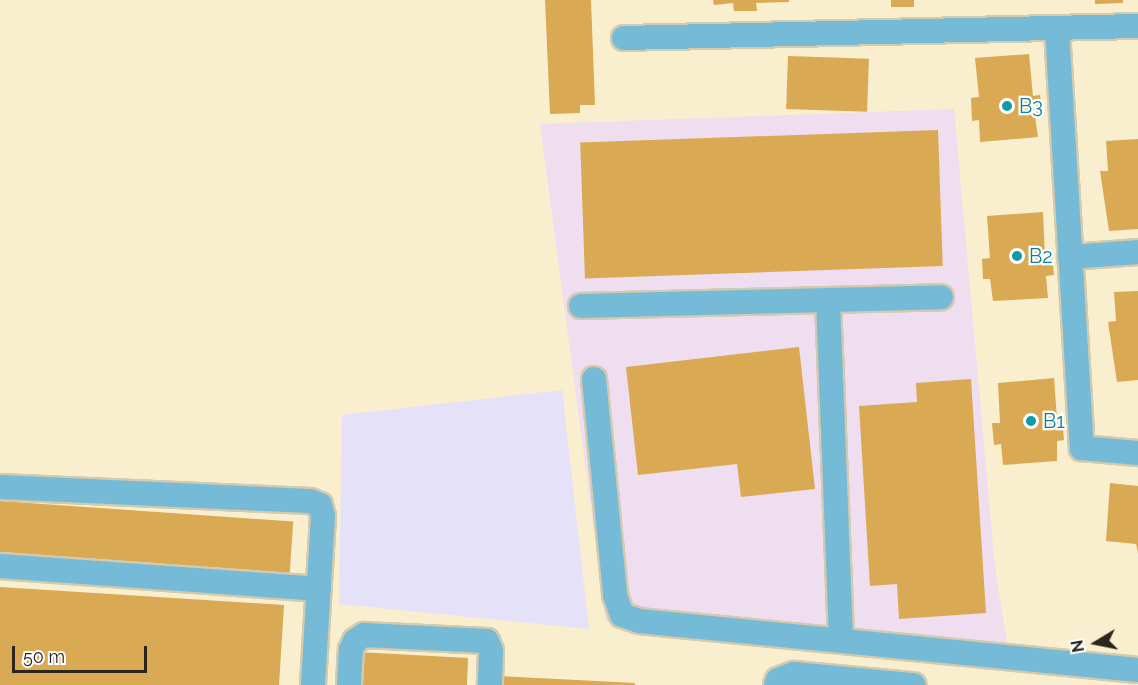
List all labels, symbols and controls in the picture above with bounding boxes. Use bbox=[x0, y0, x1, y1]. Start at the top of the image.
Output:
place label: B3 bbox=[1019, 94, 1043, 118]
marker: B3 bbox=[1000, 99, 1014, 113]
place label: B2 bbox=[1029, 244, 1053, 268]
marker: B2 bbox=[1010, 249, 1024, 263]
place label: B1 bbox=[1043, 409, 1065, 433]
marker: B1 bbox=[1024, 414, 1038, 428]
north arrow bbox=[1066, 613, 1126, 673]
scale bar bbox=[15, 634, 150, 672]
text: N bbox=[1067, 639, 1088, 654]
text: 50 m bbox=[23, 646, 65, 667]

